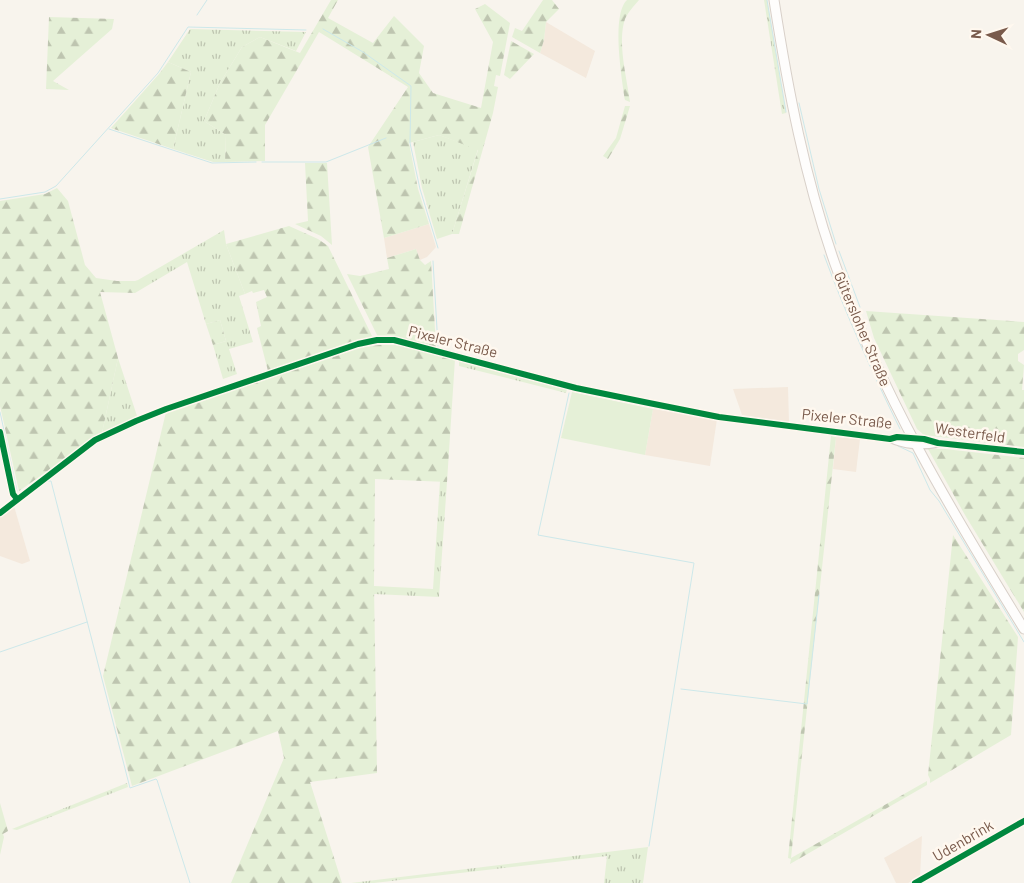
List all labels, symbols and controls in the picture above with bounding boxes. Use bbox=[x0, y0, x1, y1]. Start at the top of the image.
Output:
north arrow bbox=[964, 10, 1014, 60]
text: N bbox=[967, 29, 984, 39]
street label: Gütersloher Straße bbox=[831, 269, 895, 389]
street label: Pixeler Straße bbox=[407, 321, 500, 361]
street label: Pixeler Straße bbox=[801, 404, 893, 432]
street label: Westerfeld bbox=[934, 418, 1006, 446]
street label: Udenbrink bbox=[929, 815, 996, 865]

